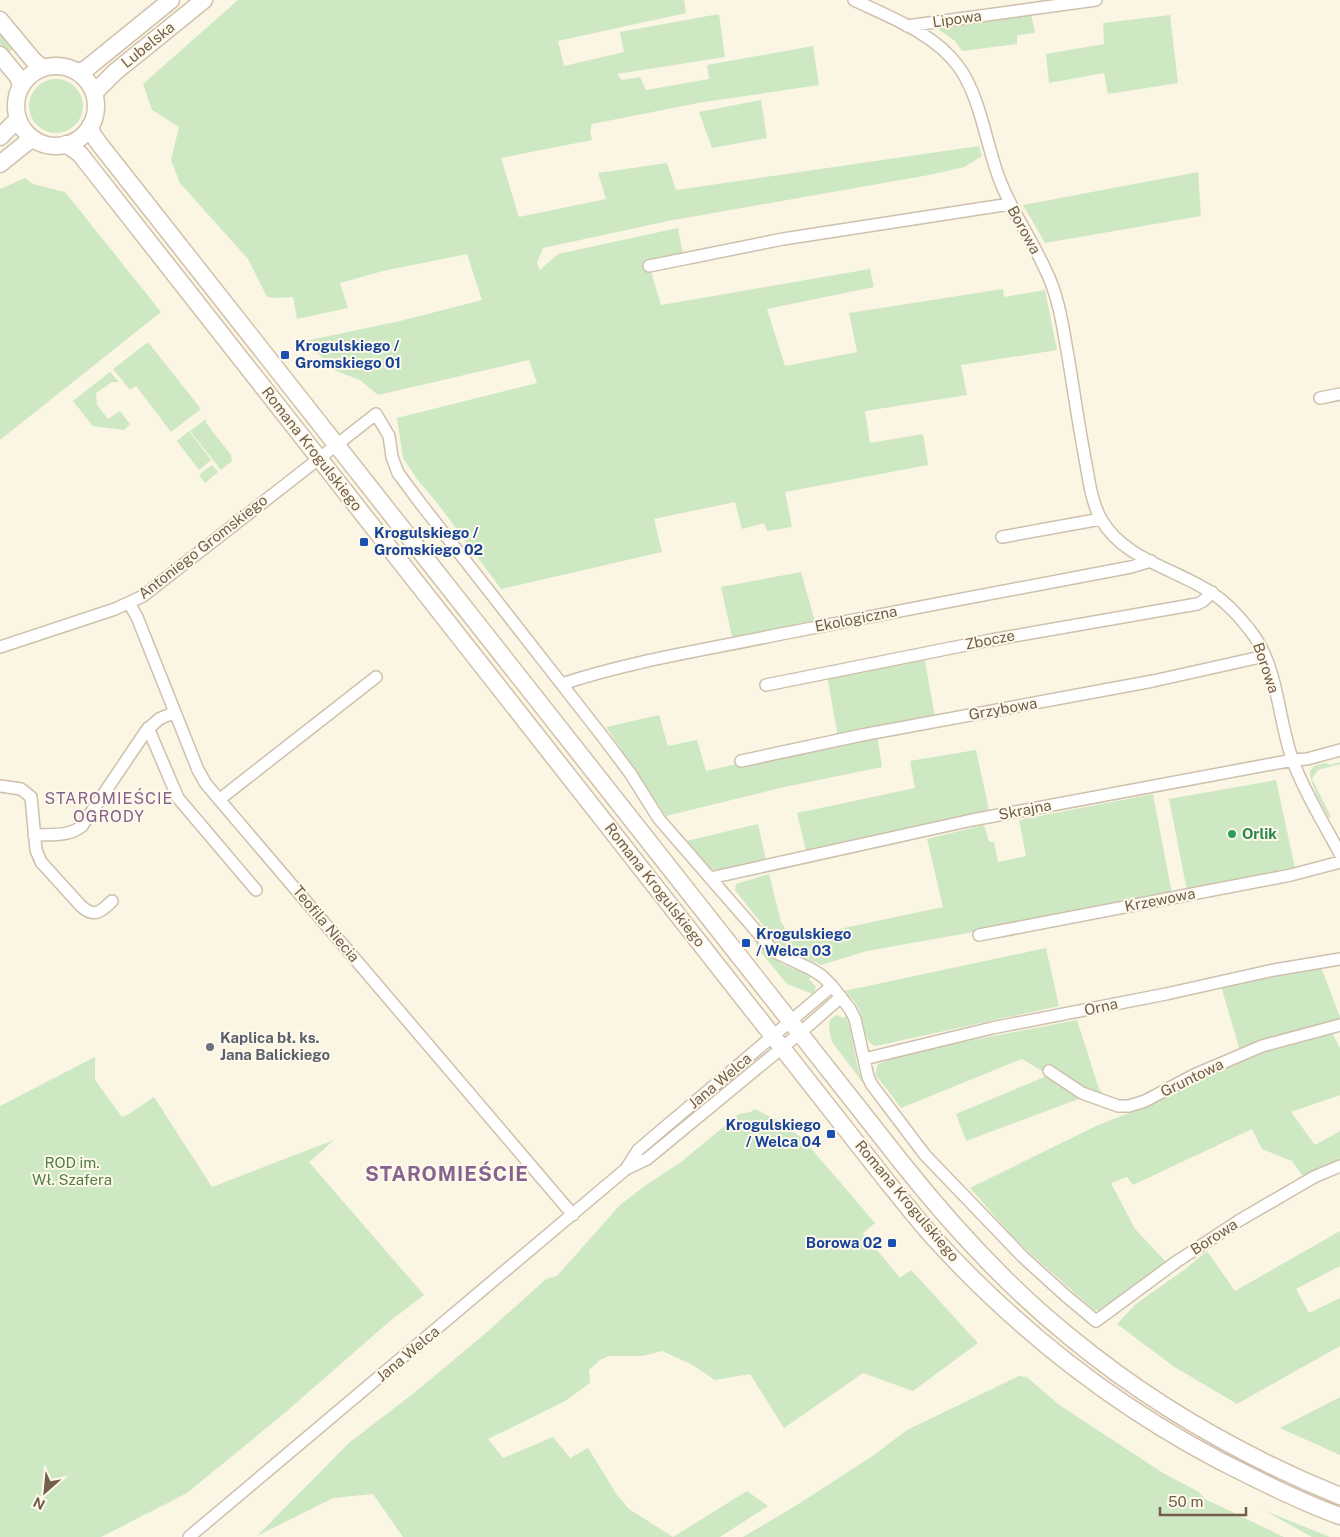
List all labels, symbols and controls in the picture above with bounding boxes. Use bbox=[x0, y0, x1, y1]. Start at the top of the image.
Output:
street label: Lipowa bbox=[931, 7, 983, 30]
street label: Lubelska bbox=[118, 18, 178, 71]
street label: Borowa bbox=[1004, 203, 1045, 257]
place label: Krogulskiego / Gromskiego 01 bbox=[295, 337, 401, 371]
marker: Krogulskiego / Gromskiego 01 bbox=[279, 349, 291, 361]
street label: Romana Krogulskiego bbox=[259, 383, 366, 514]
street label: Antoniego Gromskiego bbox=[135, 491, 271, 602]
place label: Krogulskiego / Gromskiego 02 bbox=[374, 524, 483, 558]
marker: Krogulskiego / Gromskiego 02 bbox=[358, 536, 370, 548]
street label: Ekologiczna bbox=[813, 602, 898, 635]
street label: Zbocze bbox=[964, 626, 1016, 653]
street label: Borowa bbox=[1250, 640, 1283, 695]
street label: Grzybowa bbox=[967, 694, 1038, 723]
district label: STAROMIEŚCIE OGRODY bbox=[45, 788, 173, 826]
street label: Skrajna bbox=[997, 796, 1053, 823]
street label: Romana Krogulskiego bbox=[602, 819, 709, 950]
place label: Orlik bbox=[1242, 825, 1277, 842]
marker: Orlik bbox=[1226, 828, 1238, 840]
street label: Teofila Niecia bbox=[290, 882, 363, 965]
street label: Krzewowa bbox=[1123, 884, 1197, 915]
place label: Krogulskiego / Welca 03 bbox=[756, 925, 852, 959]
marker: Krogulskiego / Welca 03 bbox=[740, 937, 752, 949]
street label: Orna bbox=[1083, 995, 1119, 1018]
place label: Kaplica bł. ks. Jana Balickiego bbox=[220, 1029, 331, 1063]
marker: Kaplica bł. ks. Jana Balickiego bbox=[204, 1041, 216, 1053]
street label: Jana Welca bbox=[685, 1049, 755, 1112]
street label: Gruntowa bbox=[1158, 1055, 1226, 1100]
place label: Krogulskiego / Welca 04 bbox=[726, 1116, 821, 1150]
marker: Krogulskiego / Welca 04 bbox=[825, 1128, 837, 1140]
street label: Romana Krogulskiego bbox=[852, 1137, 963, 1265]
park label: ROD im. Wł. Szafera bbox=[32, 1154, 112, 1188]
district label: STAROMIEŚCIE bbox=[365, 1161, 529, 1186]
street label: Borowa bbox=[1187, 1215, 1240, 1258]
place label: Borowa 02 bbox=[806, 1234, 882, 1251]
marker: Borowa 02 bbox=[886, 1237, 898, 1249]
street label: Jana Welca bbox=[373, 1322, 443, 1385]
north arrow bbox=[20, 1467, 70, 1517]
scale bar bbox=[1160, 1484, 1246, 1516]
text: 50 m bbox=[1168, 1493, 1203, 1510]
text: N bbox=[31, 1494, 48, 1513]

